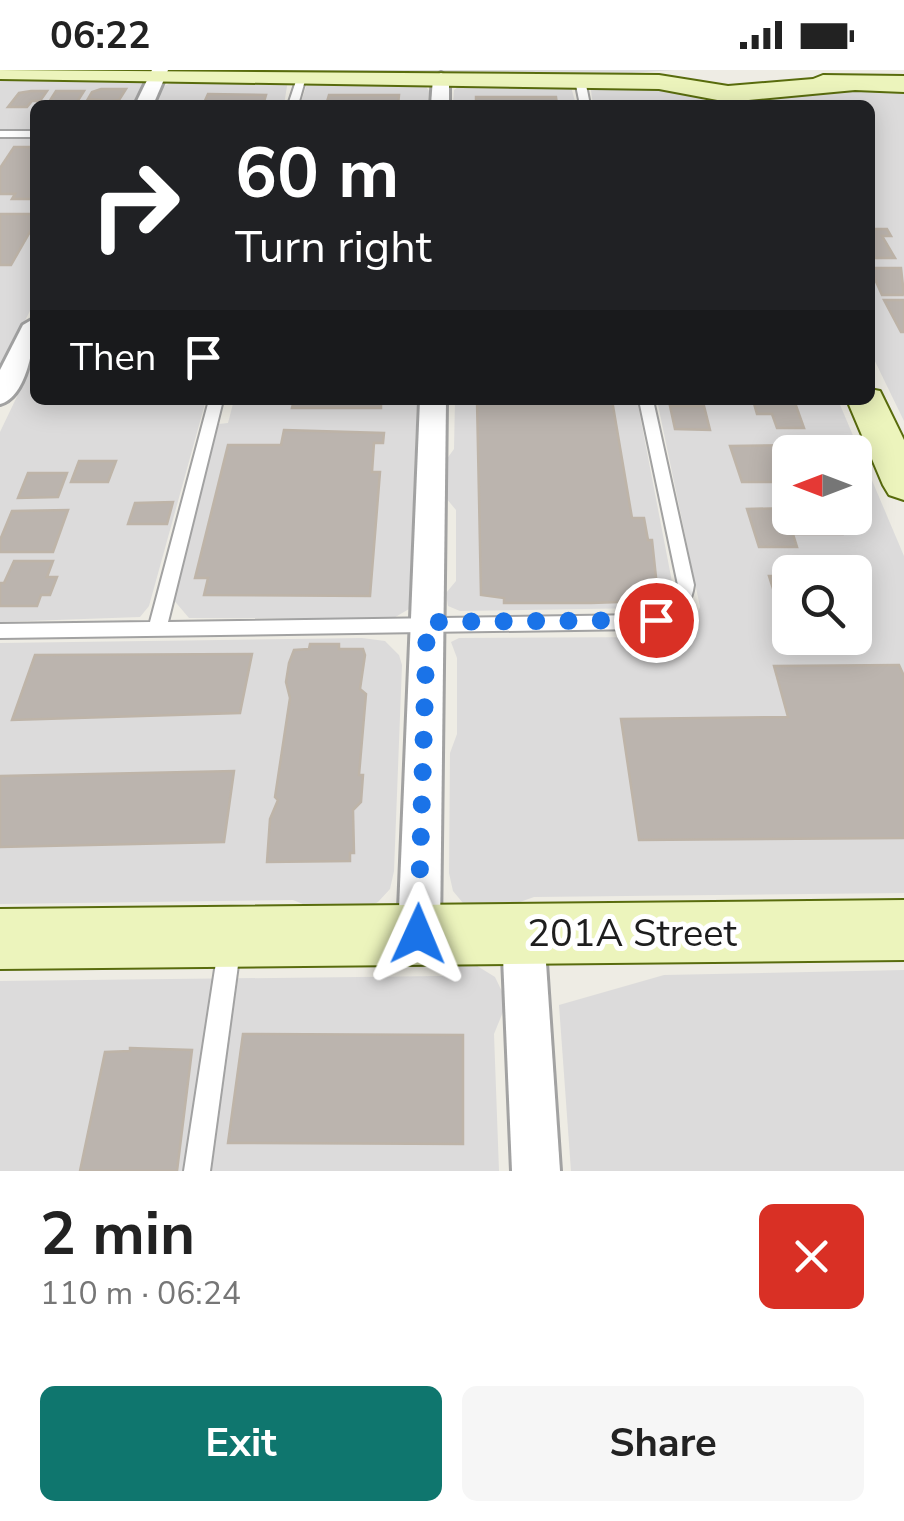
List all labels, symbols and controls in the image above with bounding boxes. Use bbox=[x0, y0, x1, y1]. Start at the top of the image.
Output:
text: 06:22 bbox=[50, 10, 151, 61]
text: 60 m bbox=[235, 126, 399, 222]
icon: right bbox=[70, 140, 200, 270]
text: Turn right bbox=[235, 217, 432, 278]
icon: arrive bbox=[176, 330, 231, 385]
text: Then bbox=[70, 332, 156, 383]
north arrow bbox=[772, 435, 872, 535]
map controls bbox=[772, 435, 872, 655]
button: search bbox=[772, 555, 872, 655]
pin bbox=[614, 578, 699, 663]
icon: arrive bbox=[629, 593, 684, 648]
position arrow bbox=[366, 882, 470, 986]
street label: 201A Street bbox=[527, 908, 737, 959]
text: 2 min bbox=[40, 1193, 195, 1275]
button: close bbox=[759, 1204, 864, 1309]
text: 110 m · 06:24 bbox=[40, 1272, 241, 1315]
button: Exit bbox=[40, 1386, 442, 1501]
button: Share bbox=[462, 1386, 864, 1501]

